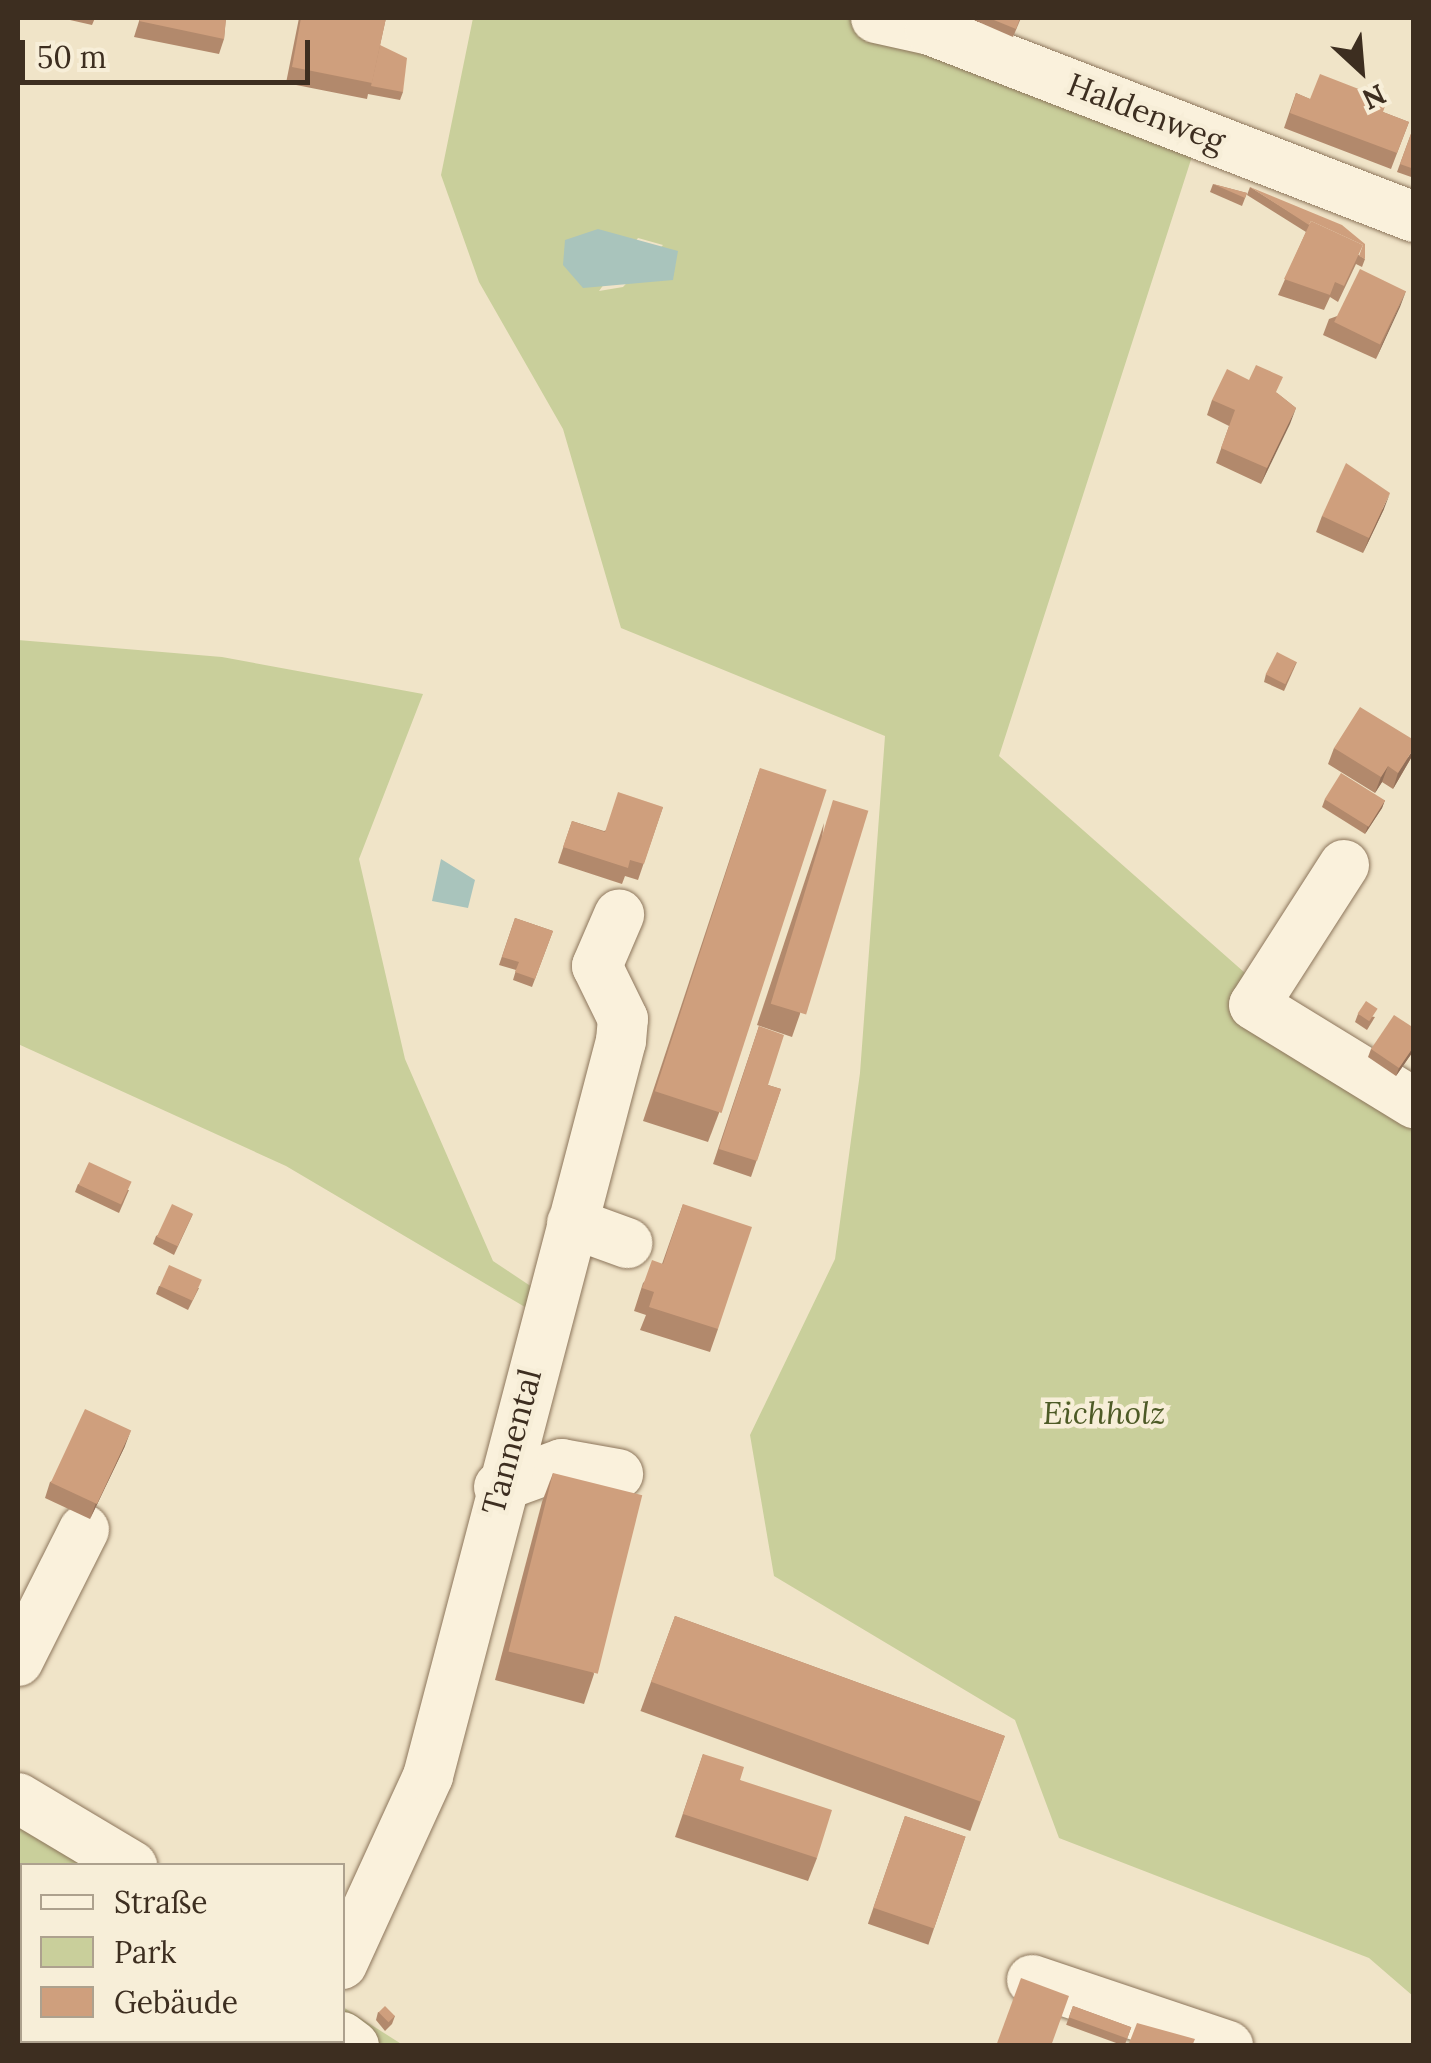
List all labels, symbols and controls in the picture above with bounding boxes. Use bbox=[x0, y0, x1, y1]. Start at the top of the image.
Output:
scale bar bbox=[25, 20, 315, 82]
north arrow bbox=[1311, 20, 1411, 120]
text: 50 m bbox=[37, 38, 107, 76]
street label: Haldenweg bbox=[1062, 65, 1230, 161]
text: N bbox=[1357, 76, 1392, 118]
street label: Tannental bbox=[474, 1365, 550, 1519]
park label: Eichholz bbox=[1043, 1394, 1165, 1432]
legend bbox=[20, 1863, 345, 2043]
text: Straße bbox=[114, 1883, 207, 1921]
text: Park bbox=[114, 1933, 176, 1971]
text: Gebäude bbox=[114, 1983, 238, 2021]

